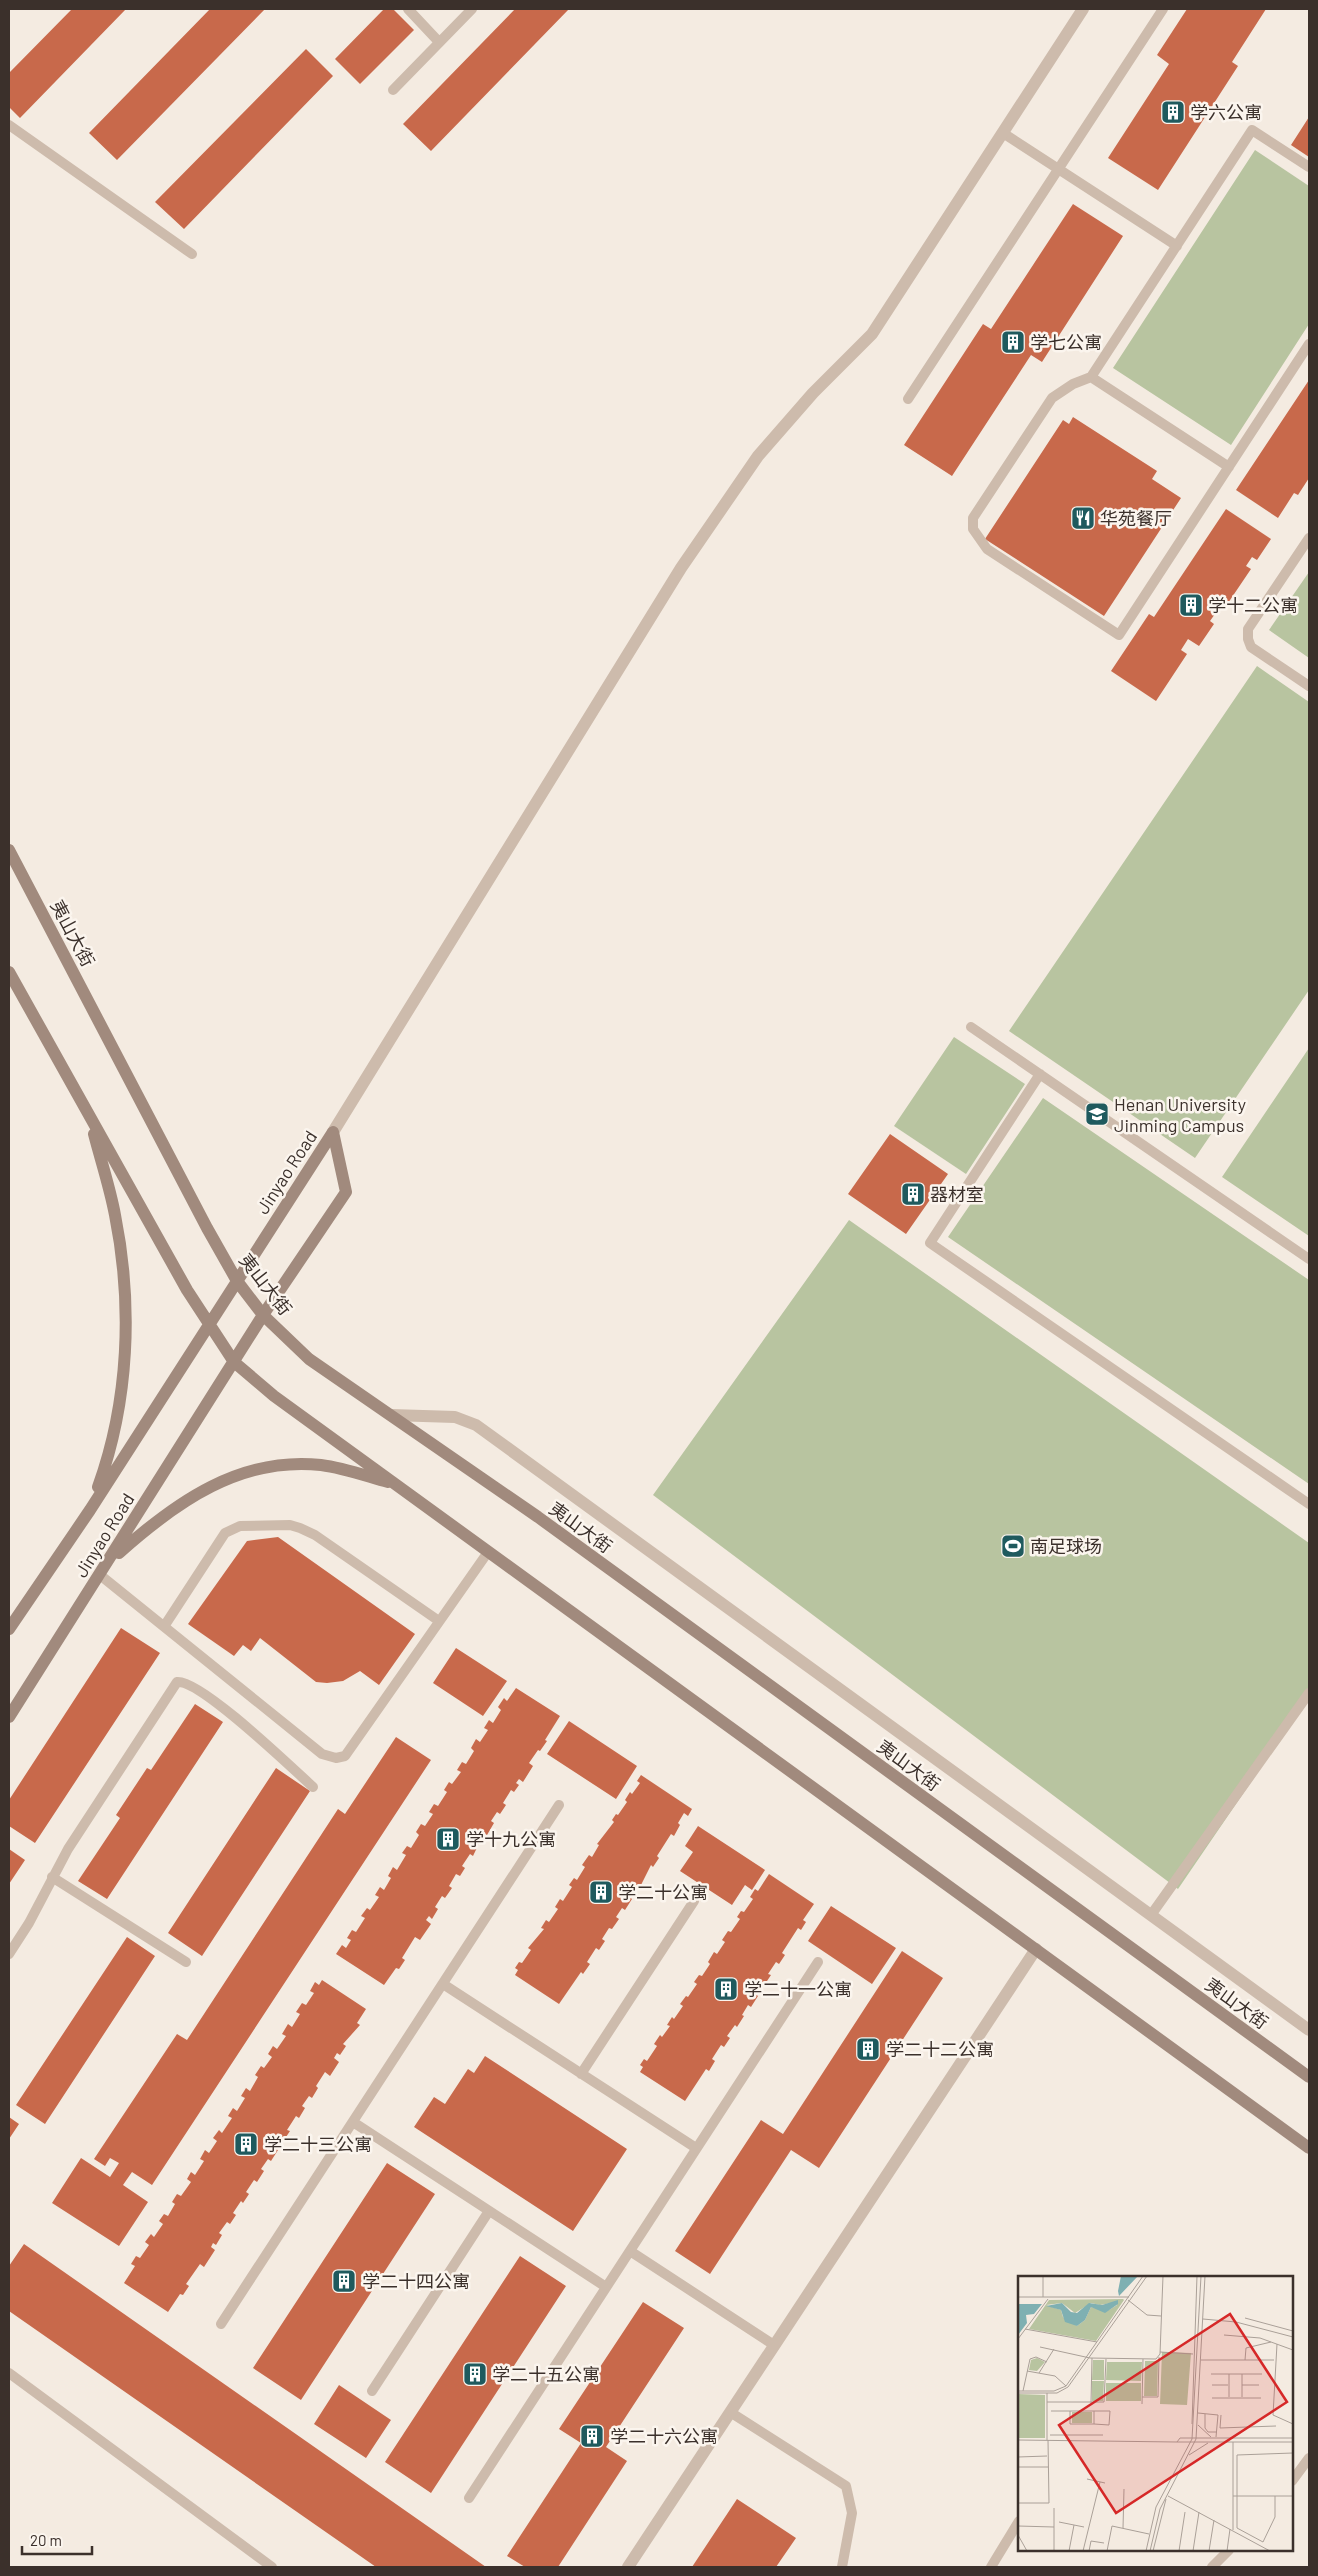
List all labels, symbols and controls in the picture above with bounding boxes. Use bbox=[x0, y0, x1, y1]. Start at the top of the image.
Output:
building icon: 学六公寓 bbox=[1160, 99, 1186, 125]
place label: 学六公寓 bbox=[1190, 101, 1262, 123]
building icon: 学七公寓 bbox=[1000, 329, 1026, 355]
place label: 学七公寓 bbox=[1030, 331, 1102, 353]
restaurant icon: 华苑餐厅 bbox=[1070, 505, 1096, 531]
place label: 华苑餐厅 bbox=[1100, 507, 1172, 529]
building icon: 学十二公寓 bbox=[1178, 592, 1204, 618]
place label: 学十二公寓 bbox=[1208, 594, 1298, 616]
street label: 夷山大街 bbox=[46, 896, 100, 970]
place label: Henan University Jinming Campus bbox=[1114, 1093, 1246, 1136]
school or university icon: Henan University Jinming Campus bbox=[1084, 1101, 1110, 1127]
street label: Jinyao Road bbox=[251, 1126, 321, 1218]
building icon: 器材室 bbox=[900, 1181, 926, 1207]
place label: 器材室 bbox=[930, 1183, 984, 1205]
street label: 夷山大街 bbox=[235, 1249, 297, 1319]
street label: Jinyao Road bbox=[69, 1489, 139, 1581]
street label: 夷山大街 bbox=[545, 1497, 617, 1557]
sports icon: 南足球场 bbox=[1000, 1533, 1026, 1559]
place label: 南足球场 bbox=[1030, 1535, 1102, 1557]
street label: 夷山大街 bbox=[873, 1735, 945, 1795]
building icon: 学十九公寓 bbox=[435, 1826, 461, 1852]
place label: 学十九公寓 bbox=[466, 1828, 556, 1850]
building icon: 学二十公寓 bbox=[588, 1879, 614, 1905]
place label: 学二十公寓 bbox=[618, 1881, 708, 1903]
street label: 夷山大街 bbox=[1201, 1973, 1273, 2033]
building icon: 学二十一公寓 bbox=[713, 1976, 739, 2002]
place label: 学二十一公寓 bbox=[744, 1978, 852, 2000]
building icon: 学二十二公寓 bbox=[855, 2036, 881, 2062]
place label: 学二十二公寓 bbox=[886, 2038, 994, 2060]
building icon: 学二十三公寓 bbox=[233, 2131, 259, 2157]
place label: 学二十三公寓 bbox=[264, 2133, 372, 2155]
building icon: 学二十四公寓 bbox=[331, 2268, 357, 2294]
place label: 学二十四公寓 bbox=[362, 2270, 470, 2292]
inset map bbox=[1018, 2276, 1293, 2551]
building icon: 学二十五公寓 bbox=[462, 2361, 488, 2387]
place label: 学二十五公寓 bbox=[492, 2363, 600, 2385]
building icon: 学二十六公寓 bbox=[579, 2423, 605, 2449]
place label: 学二十六公寓 bbox=[610, 2425, 718, 2447]
scale bar bbox=[22, 2524, 92, 2556]
text: 20 m bbox=[30, 2531, 62, 2549]

